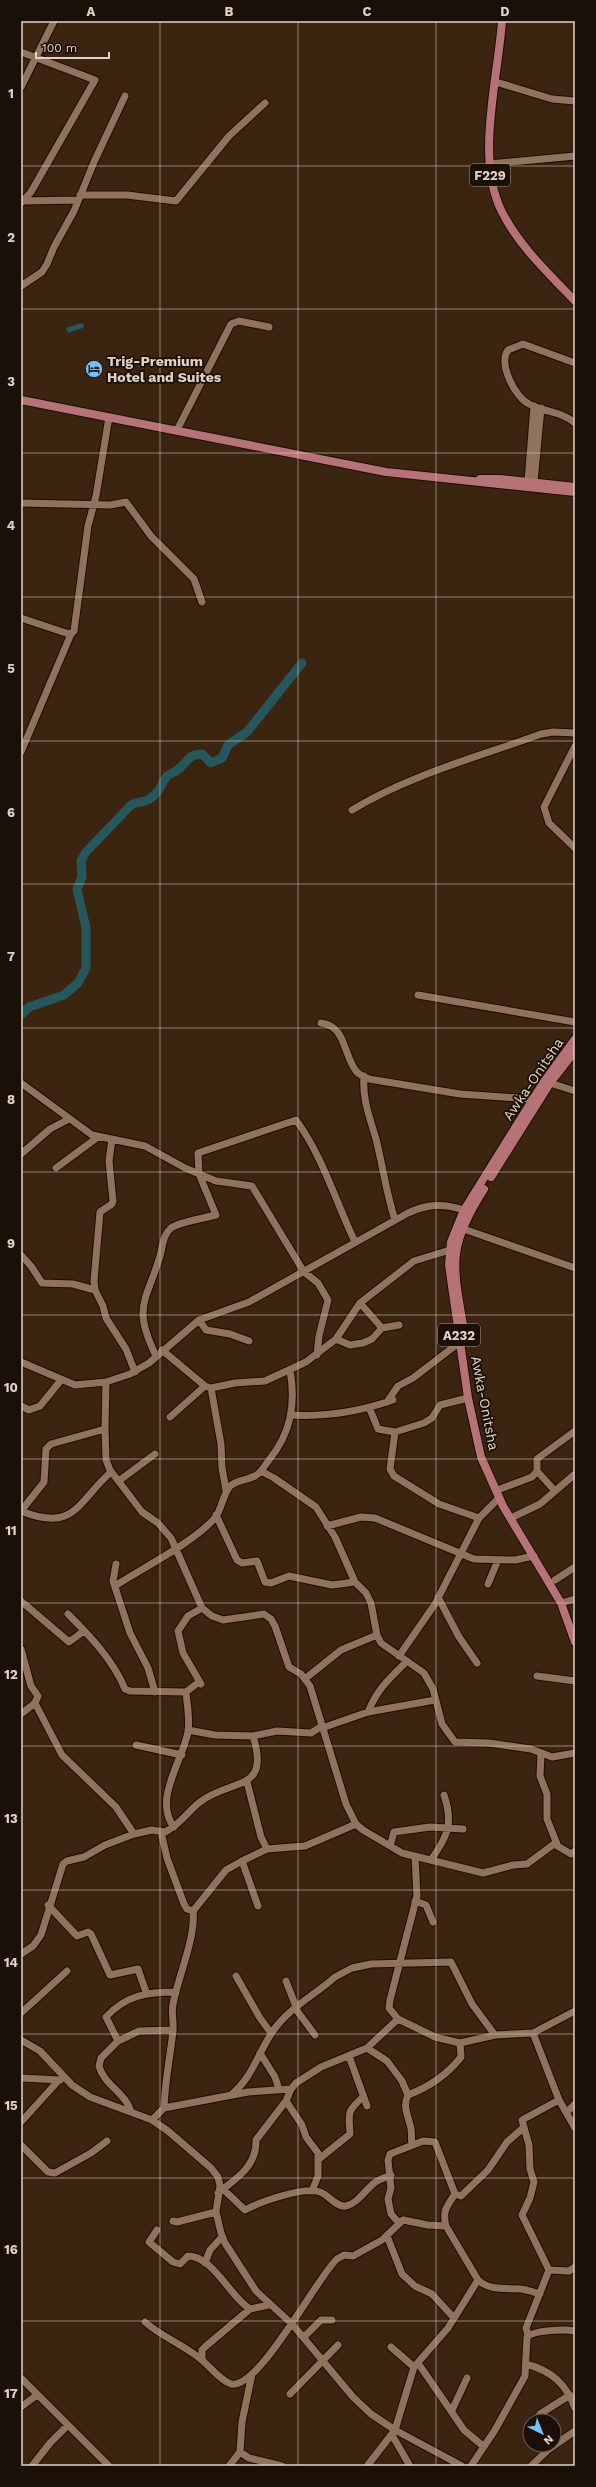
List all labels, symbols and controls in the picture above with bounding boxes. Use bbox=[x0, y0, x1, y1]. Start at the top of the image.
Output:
text: A bbox=[87, 4, 96, 19]
text: B bbox=[225, 4, 234, 19]
text: C bbox=[363, 4, 372, 19]
text: D bbox=[500, 4, 510, 19]
scale bar bbox=[36, 34, 109, 60]
text: 100 m bbox=[42, 41, 77, 55]
text: 1 bbox=[8, 86, 14, 101]
road number: F229 bbox=[470, 164, 510, 186]
text: 2 bbox=[7, 230, 15, 245]
place label: Trig-Premium Hotel and Suites bbox=[107, 353, 222, 385]
hotel icon: Trig-Premium Hotel and Suites bbox=[84, 359, 104, 379]
text: 3 bbox=[7, 374, 15, 389]
text: 4 bbox=[7, 518, 16, 533]
text: 5 bbox=[7, 661, 15, 676]
text: 6 bbox=[7, 805, 15, 820]
text: 7 bbox=[7, 949, 15, 964]
street label: Awka-Onitsha bbox=[500, 1035, 566, 1123]
text: 8 bbox=[7, 1092, 15, 1107]
text: 9 bbox=[7, 1236, 15, 1251]
road number: A232 bbox=[438, 1324, 480, 1346]
street label: Awka-Onitsha bbox=[468, 1354, 502, 1452]
text: 10 bbox=[4, 1380, 18, 1395]
text: 11 bbox=[5, 1523, 17, 1538]
text: 12 bbox=[4, 1667, 18, 1682]
text: 13 bbox=[4, 1811, 18, 1826]
text: 14 bbox=[4, 1955, 19, 1970]
text: 15 bbox=[4, 2098, 18, 2113]
text: 16 bbox=[4, 2242, 18, 2257]
text: 17 bbox=[4, 2386, 18, 2401]
north arrow bbox=[522, 2413, 562, 2453]
text: N bbox=[541, 2432, 556, 2447]

